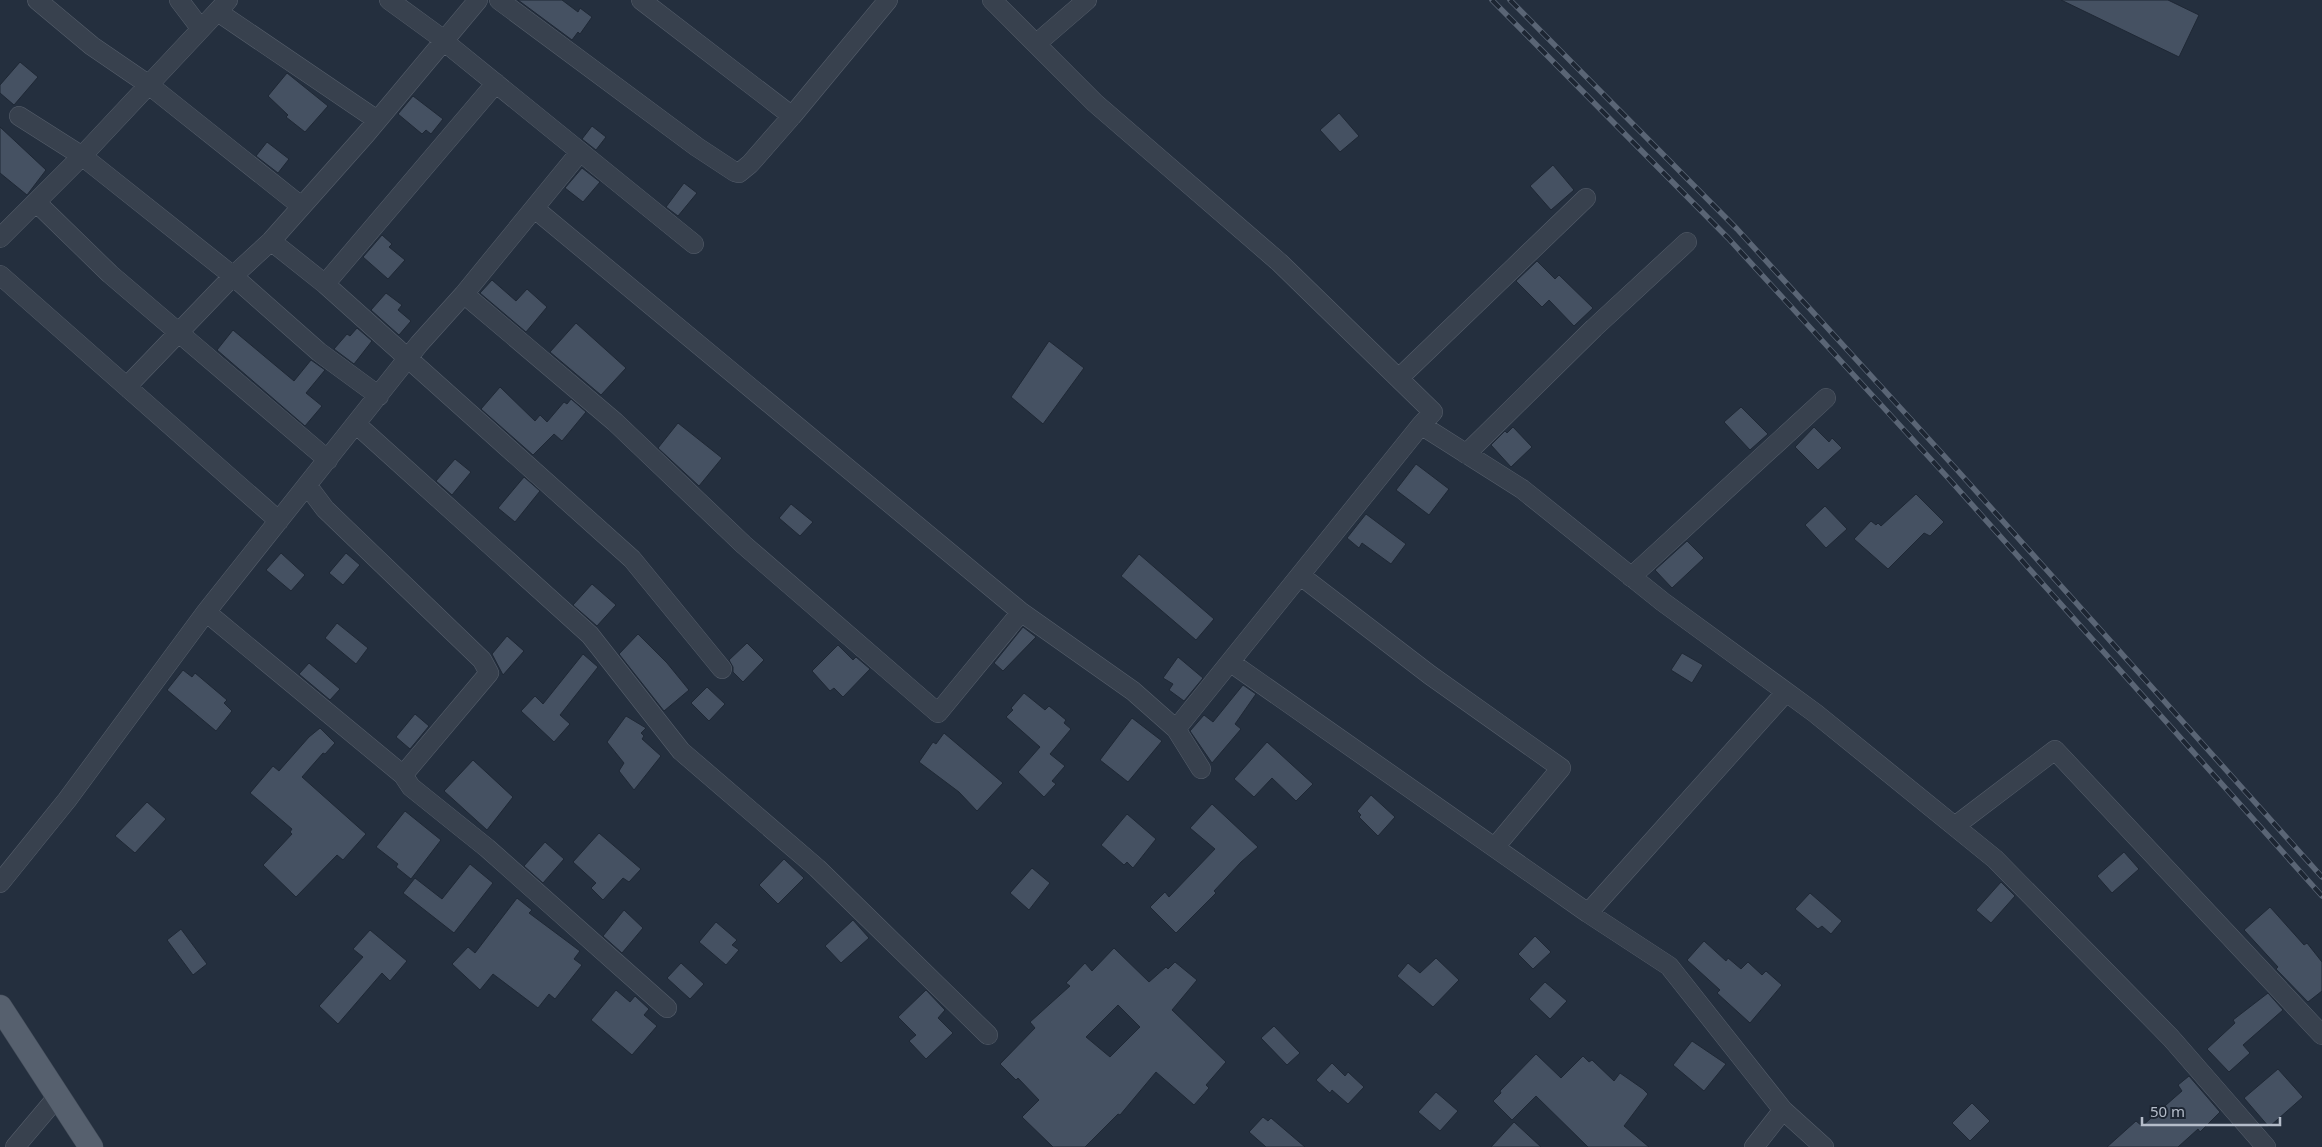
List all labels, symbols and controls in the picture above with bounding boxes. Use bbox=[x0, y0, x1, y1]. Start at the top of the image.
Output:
scale bar bbox=[2142, 1094, 2280, 1126]
text: 50 m bbox=[2150, 1101, 2185, 1121]

